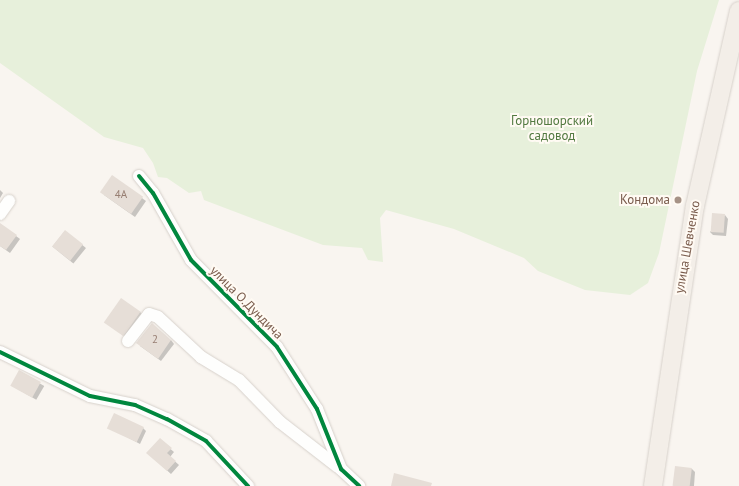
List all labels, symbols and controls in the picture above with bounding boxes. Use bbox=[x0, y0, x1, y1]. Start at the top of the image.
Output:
park label: Горношорский садовод bbox=[511, 114, 593, 145]
house number: 4А bbox=[115, 187, 127, 201]
place label: Кондома bbox=[620, 192, 670, 208]
marker: Кондома bbox=[673, 195, 683, 205]
street label: улица Шевченко bbox=[672, 199, 704, 295]
street label: улица О.Дундича bbox=[206, 263, 286, 343]
house number: 2 bbox=[152, 332, 158, 346]

